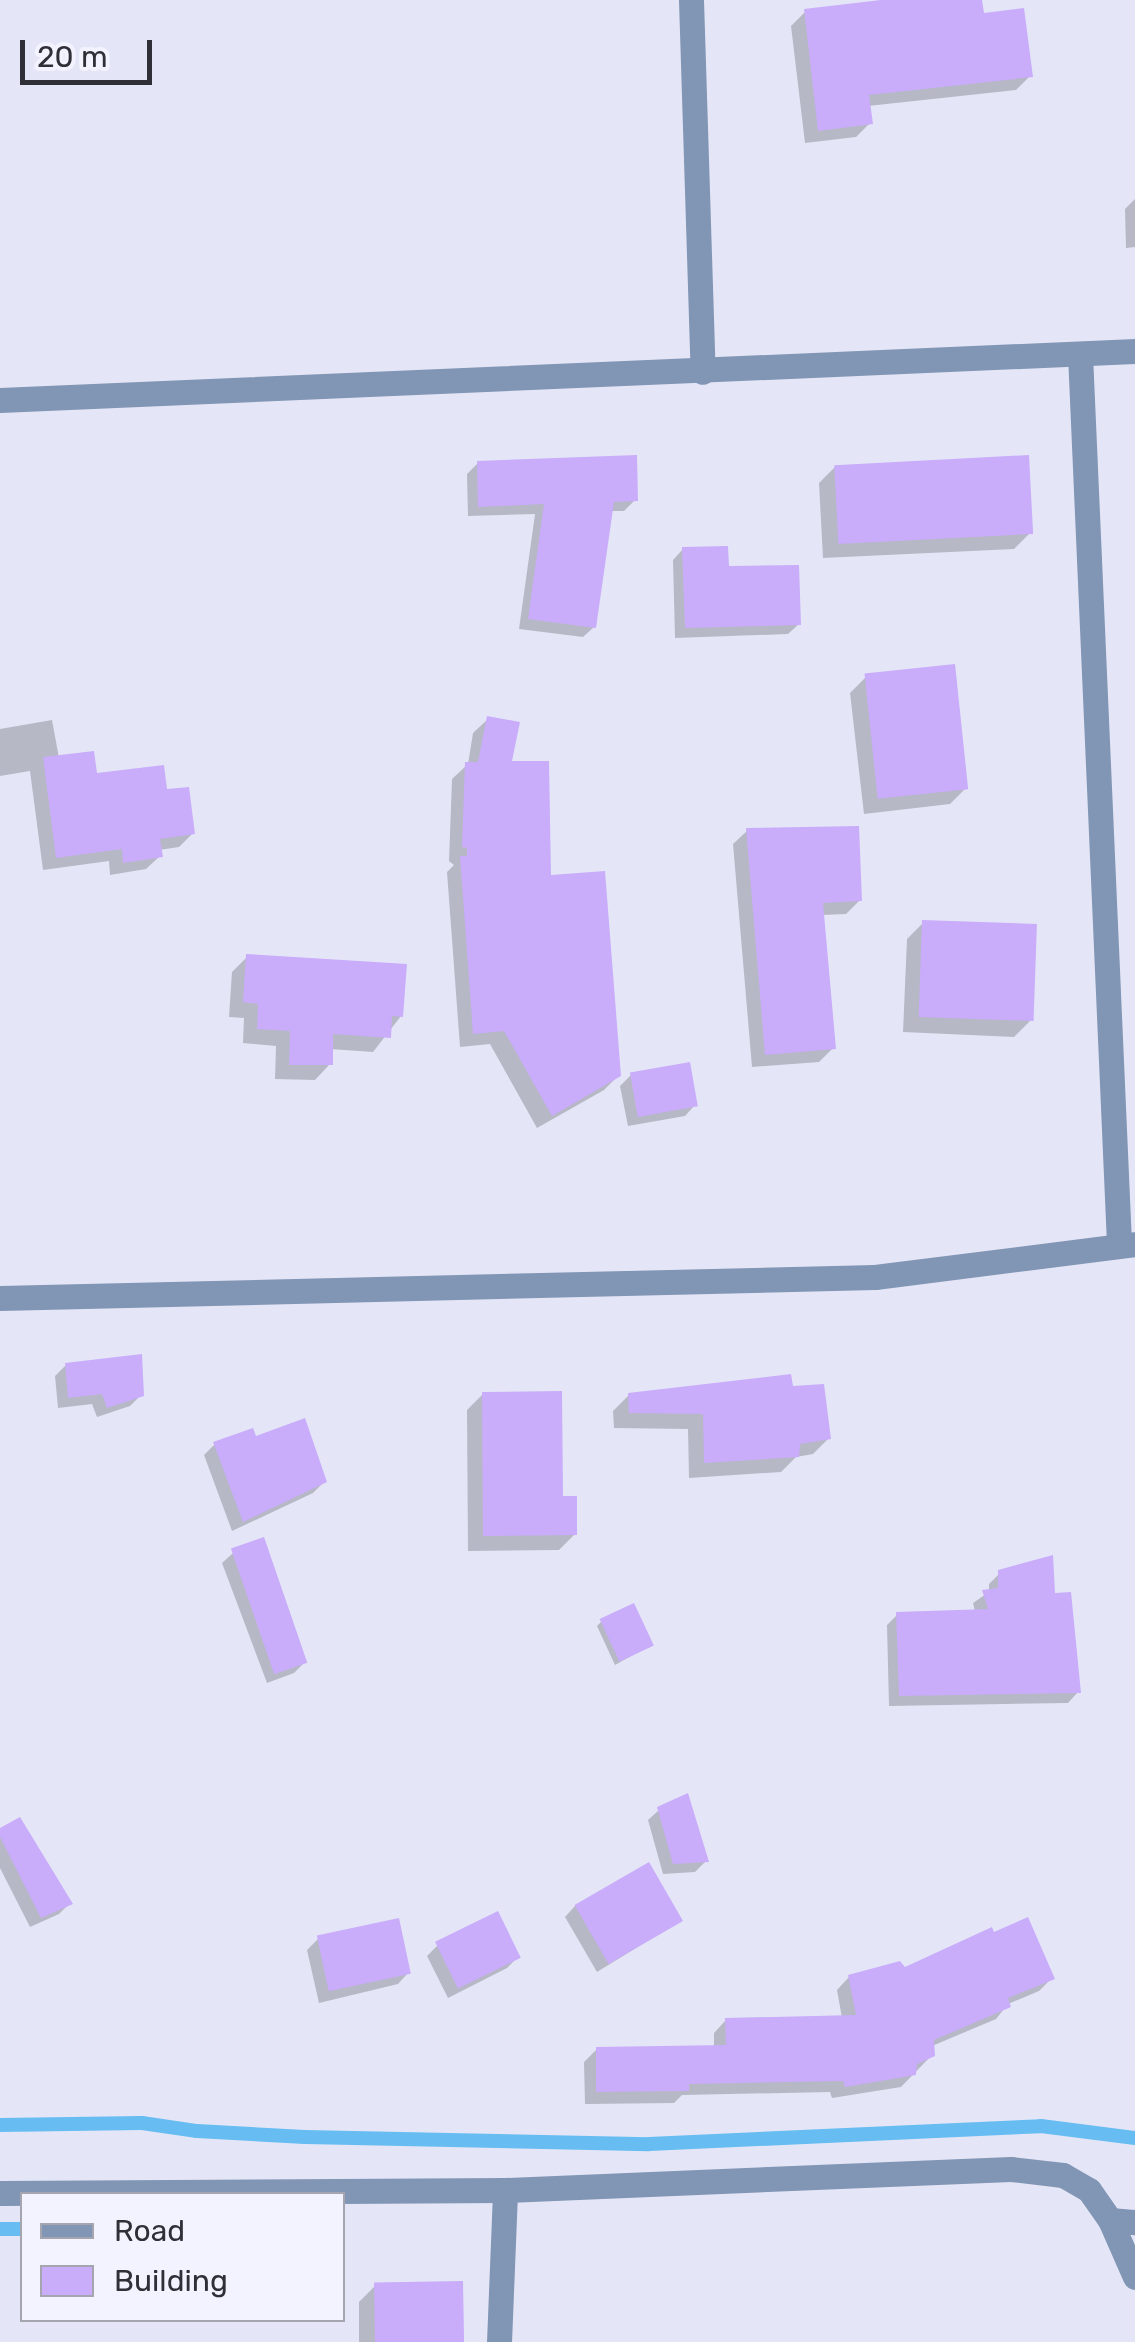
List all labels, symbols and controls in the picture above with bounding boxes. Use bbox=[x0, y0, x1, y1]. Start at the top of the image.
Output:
scale bar bbox=[25, 20, 158, 82]
text: 20 m bbox=[37, 39, 108, 75]
legend bbox=[20, 2192, 345, 2322]
text: Road bbox=[114, 2213, 185, 2249]
text: Building bbox=[114, 2263, 228, 2299]

